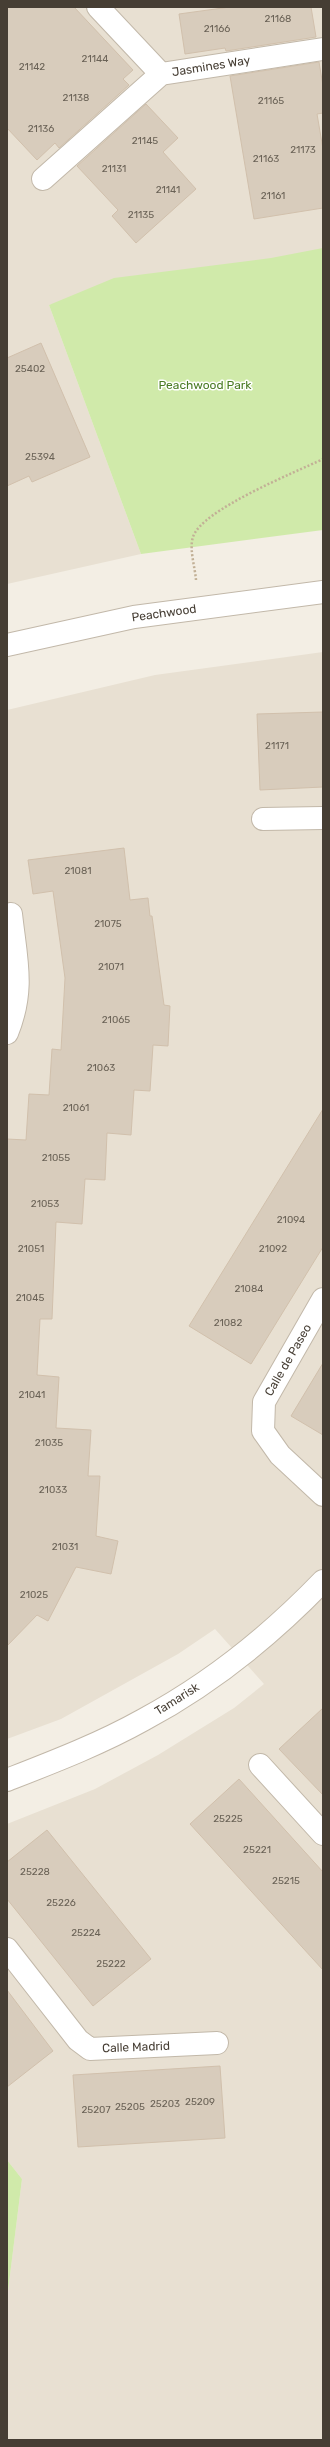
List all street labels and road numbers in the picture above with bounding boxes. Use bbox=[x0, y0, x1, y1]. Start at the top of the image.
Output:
street label: Jasmines Way bbox=[171, 53, 252, 79]
street label: Peachwood bbox=[131, 602, 197, 624]
street label: Calle de Paseo bbox=[262, 1321, 314, 1399]
street label: Tamarisk bbox=[152, 1680, 202, 1718]
street label: Calle Madrid bbox=[102, 2039, 170, 2055]

